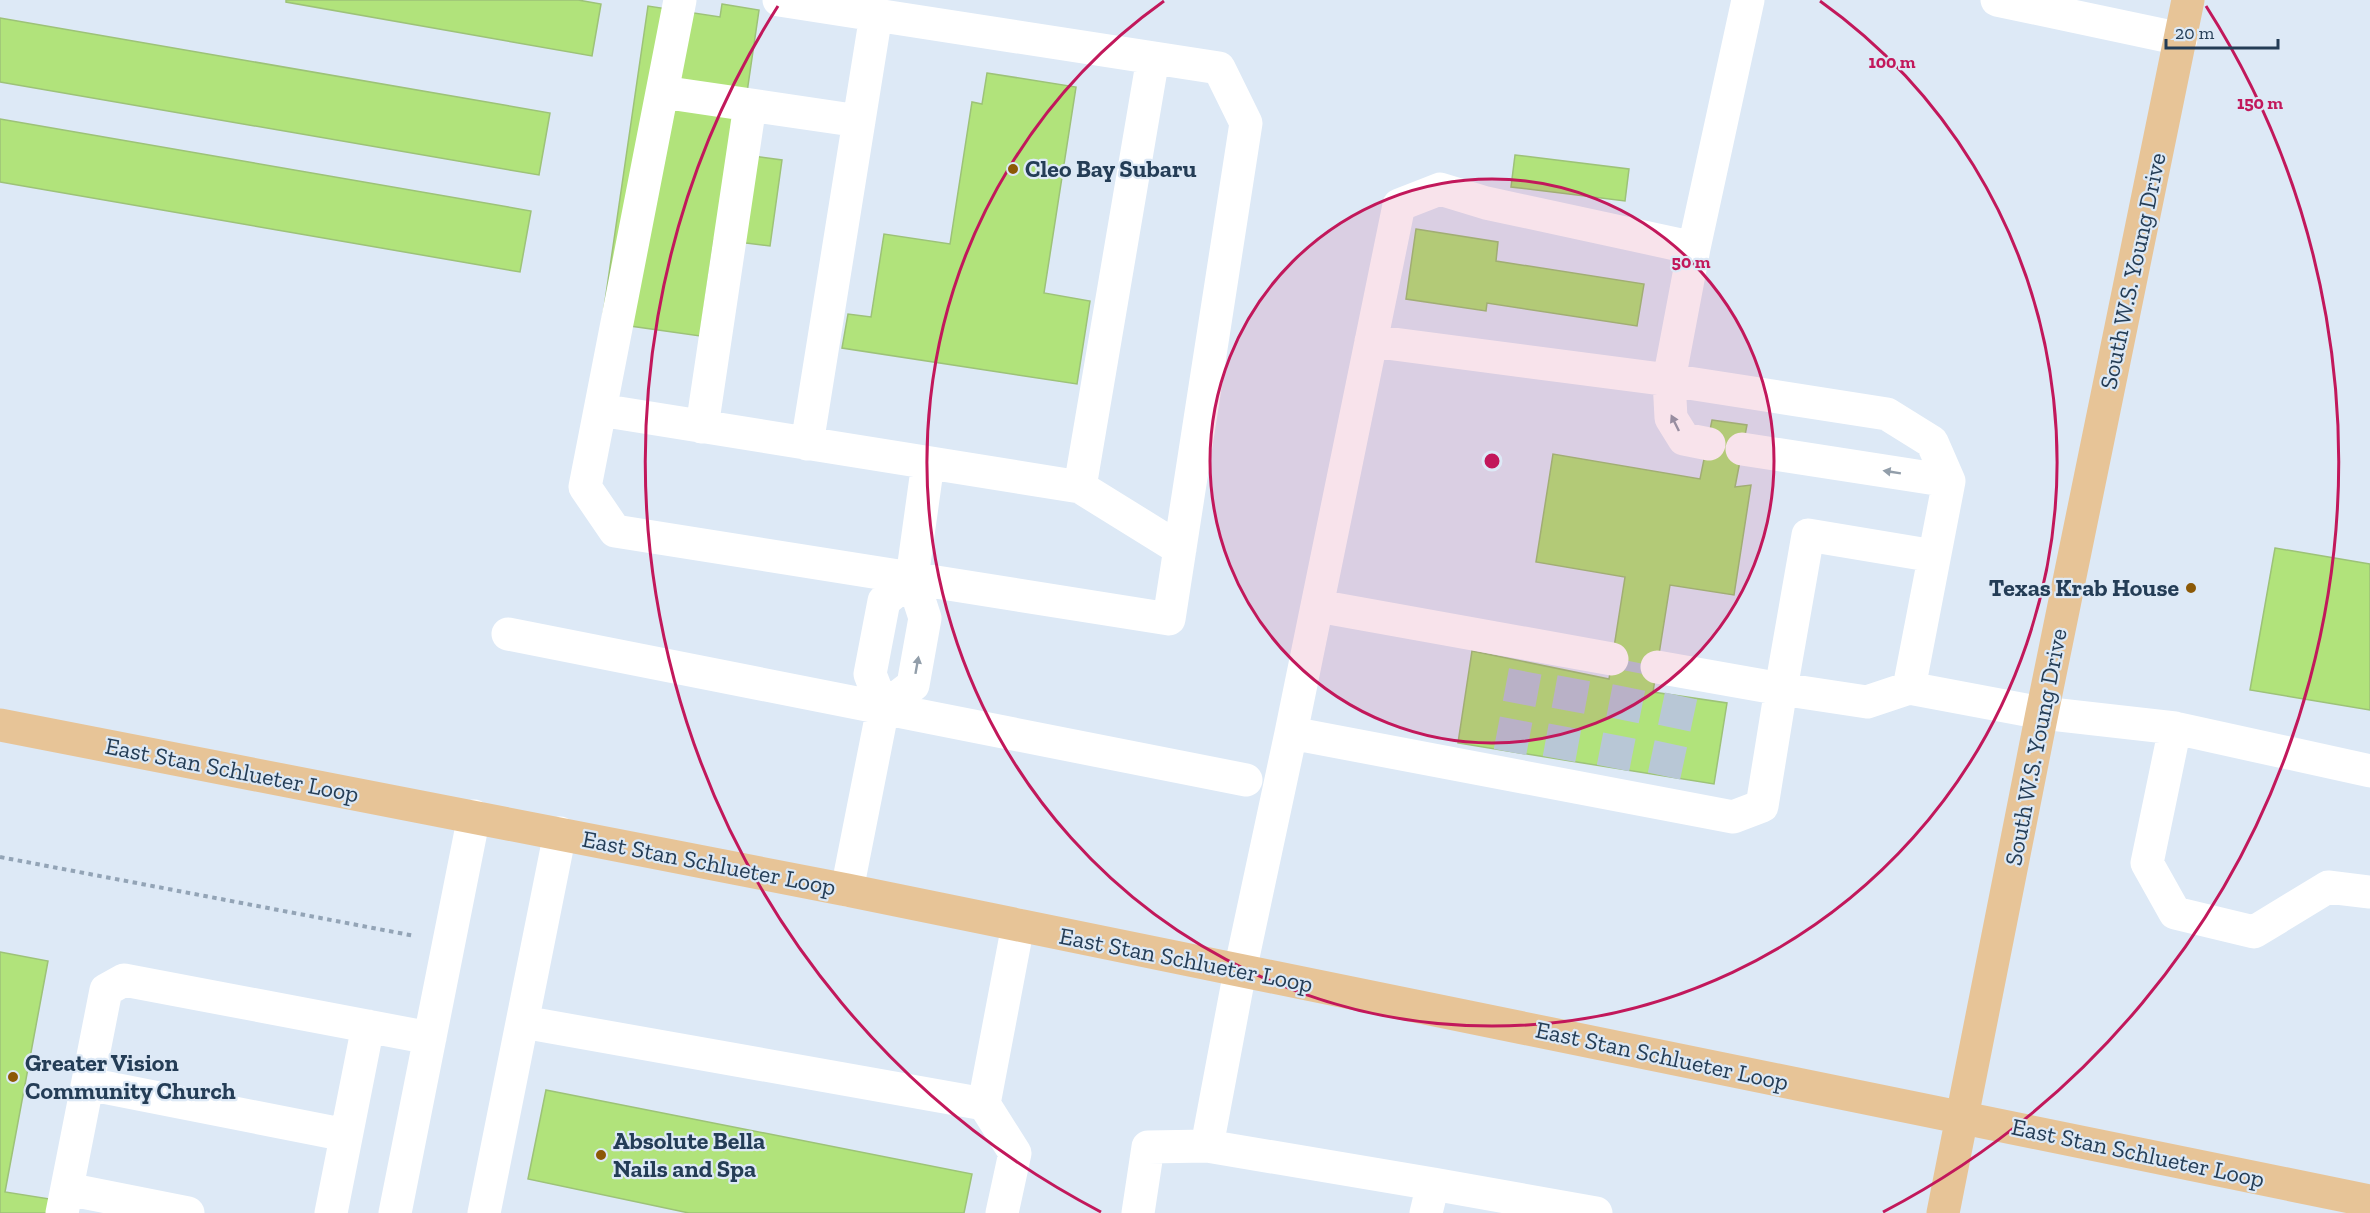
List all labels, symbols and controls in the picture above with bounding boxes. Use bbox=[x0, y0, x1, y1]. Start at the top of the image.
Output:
scale bar bbox=[2166, 12, 2278, 50]
text: 20 m bbox=[2175, 22, 2215, 44]
text: 100 m bbox=[1868, 51, 1916, 73]
text: 150 m bbox=[2237, 92, 2283, 114]
street label: South W.S. Young Drive bbox=[2093, 150, 2172, 392]
place label: Cleo Bay Subaru bbox=[1025, 154, 1197, 183]
marker: Cleo Bay Subaru bbox=[1006, 162, 1020, 176]
text: 50 m bbox=[1672, 251, 1711, 273]
one-way arrow bbox=[1671, 414, 1680, 431]
centre of rings bbox=[1482, 451, 1502, 471]
one-way arrow bbox=[1882, 467, 1901, 476]
place label: Texas Krab House bbox=[1989, 573, 2179, 602]
marker: Texas Krab House bbox=[2184, 581, 2198, 595]
street label: South W.S. Young Drive bbox=[1998, 626, 2073, 868]
one-way arrow bbox=[913, 655, 922, 674]
street label: East Stan Schlueter Loop bbox=[103, 731, 361, 808]
street label: East Stan Schlueter Loop bbox=[580, 824, 838, 901]
street label: East Stan Schlueter Loop bbox=[1057, 921, 1315, 998]
street label: East Stan Schlueter Loop bbox=[1533, 1015, 1791, 1096]
place label: Greater Vision Community Church bbox=[25, 1048, 236, 1105]
marker: Greater Vision Community Church bbox=[6, 1070, 20, 1084]
street label: East Stan Schlueter Loop bbox=[2009, 1112, 2267, 1193]
place label: Absolute Bella Nails and Spa bbox=[613, 1126, 765, 1183]
marker: Absolute Bella Nails and Spa bbox=[594, 1148, 608, 1162]

